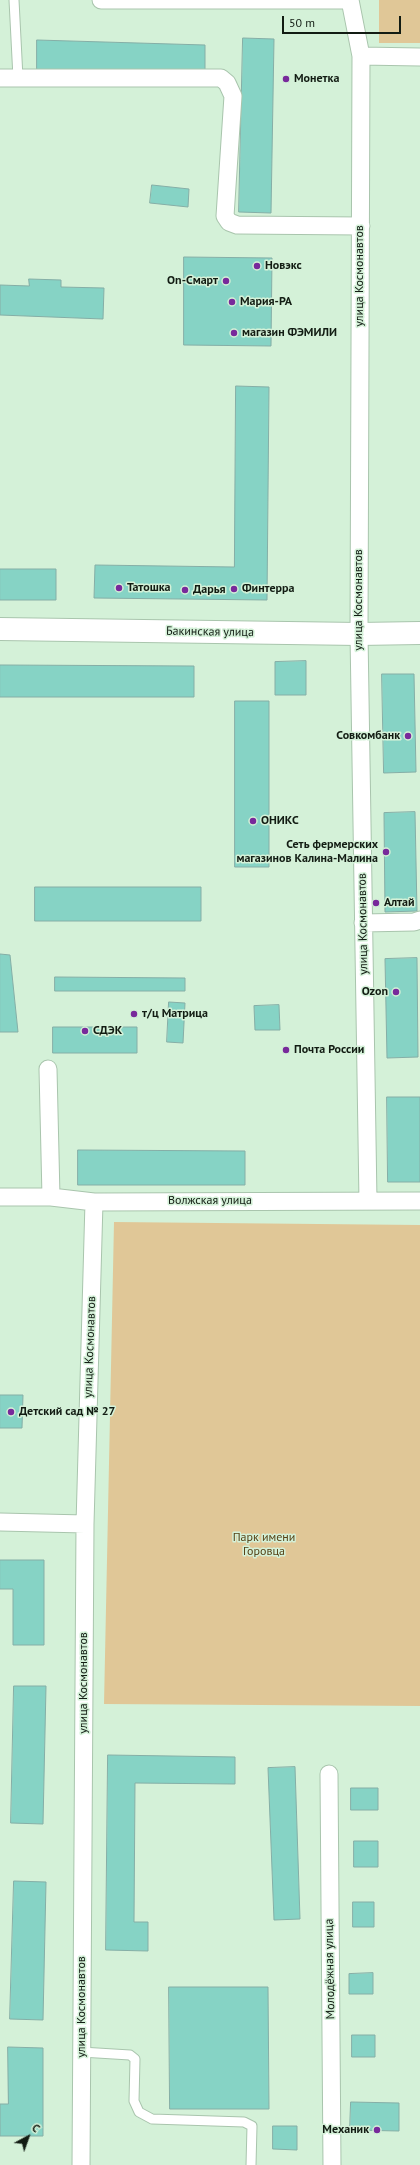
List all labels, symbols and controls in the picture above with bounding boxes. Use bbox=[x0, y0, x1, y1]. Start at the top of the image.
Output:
scale bar bbox=[284, 8, 403, 34]
text: 50 m bbox=[289, 15, 315, 30]
place label: Монетка bbox=[294, 72, 339, 86]
marker: Монетка bbox=[281, 74, 291, 84]
street label: улица Космонавтов bbox=[353, 225, 367, 327]
place label: Новэкс bbox=[265, 259, 302, 273]
marker: Новэкс bbox=[252, 261, 262, 271]
place label: On-Смарт bbox=[167, 274, 218, 288]
marker: On-Смарт bbox=[221, 276, 231, 286]
place label: Мария-РА bbox=[240, 295, 292, 309]
marker: Мария-РА bbox=[227, 297, 237, 307]
place label: магазин ФЭМИЛИ bbox=[242, 326, 337, 340]
marker: магазин ФЭМИЛИ bbox=[229, 328, 239, 338]
street label: улица Космонавтов bbox=[352, 549, 366, 651]
place label: Татошка bbox=[127, 581, 171, 595]
place label: Финтерра bbox=[242, 582, 295, 596]
marker: Татошка bbox=[114, 583, 124, 593]
place label: Дарья bbox=[193, 583, 225, 597]
marker: Финтерра bbox=[229, 584, 239, 594]
marker: Дарья bbox=[180, 585, 190, 595]
street label: Бакинская улица bbox=[166, 624, 254, 640]
place label: Совкомбанк bbox=[336, 729, 400, 743]
marker: Совкомбанк bbox=[403, 731, 413, 741]
place label: ОНИКС bbox=[261, 814, 299, 828]
marker: ОНИКС bbox=[248, 816, 258, 826]
place label: Сеть фермерских магазинов Калина-Малина bbox=[236, 838, 378, 866]
marker: Сеть фермерских магазинов Калина-Малина bbox=[381, 847, 391, 857]
street label: улица Космонавтов bbox=[355, 873, 371, 975]
place label: Алтай bbox=[384, 896, 415, 910]
marker: Алтай bbox=[371, 898, 381, 908]
place label: Ozon bbox=[362, 985, 388, 999]
marker: Ozon bbox=[391, 987, 401, 997]
place label: т/ц Матрица bbox=[142, 1007, 208, 1021]
marker: т/ц Матрица bbox=[129, 1009, 139, 1019]
place label: СДЭК bbox=[93, 1024, 122, 1038]
marker: СДЭК bbox=[80, 1026, 90, 1036]
place label: Почта России bbox=[294, 1043, 364, 1057]
marker: Почта России bbox=[281, 1045, 291, 1055]
street label: Волжская улица bbox=[168, 1194, 252, 1208]
street label: улица Космонавтов bbox=[81, 1296, 99, 1398]
place label: Детский сад № 27 bbox=[19, 1405, 115, 1419]
marker: Детский сад № 27 bbox=[6, 1407, 16, 1417]
park label: Парк имени Горовца bbox=[233, 1531, 295, 1559]
street label: улица Космонавтов bbox=[77, 1632, 91, 1734]
street label: Молодёжная улица bbox=[322, 1919, 338, 2019]
street label: улица Космонавтов bbox=[75, 1956, 89, 2058]
north arrow bbox=[8, 2117, 48, 2157]
text: С bbox=[29, 2121, 43, 2135]
place label: Механик bbox=[322, 2123, 369, 2137]
marker: Механик bbox=[372, 2125, 382, 2135]

